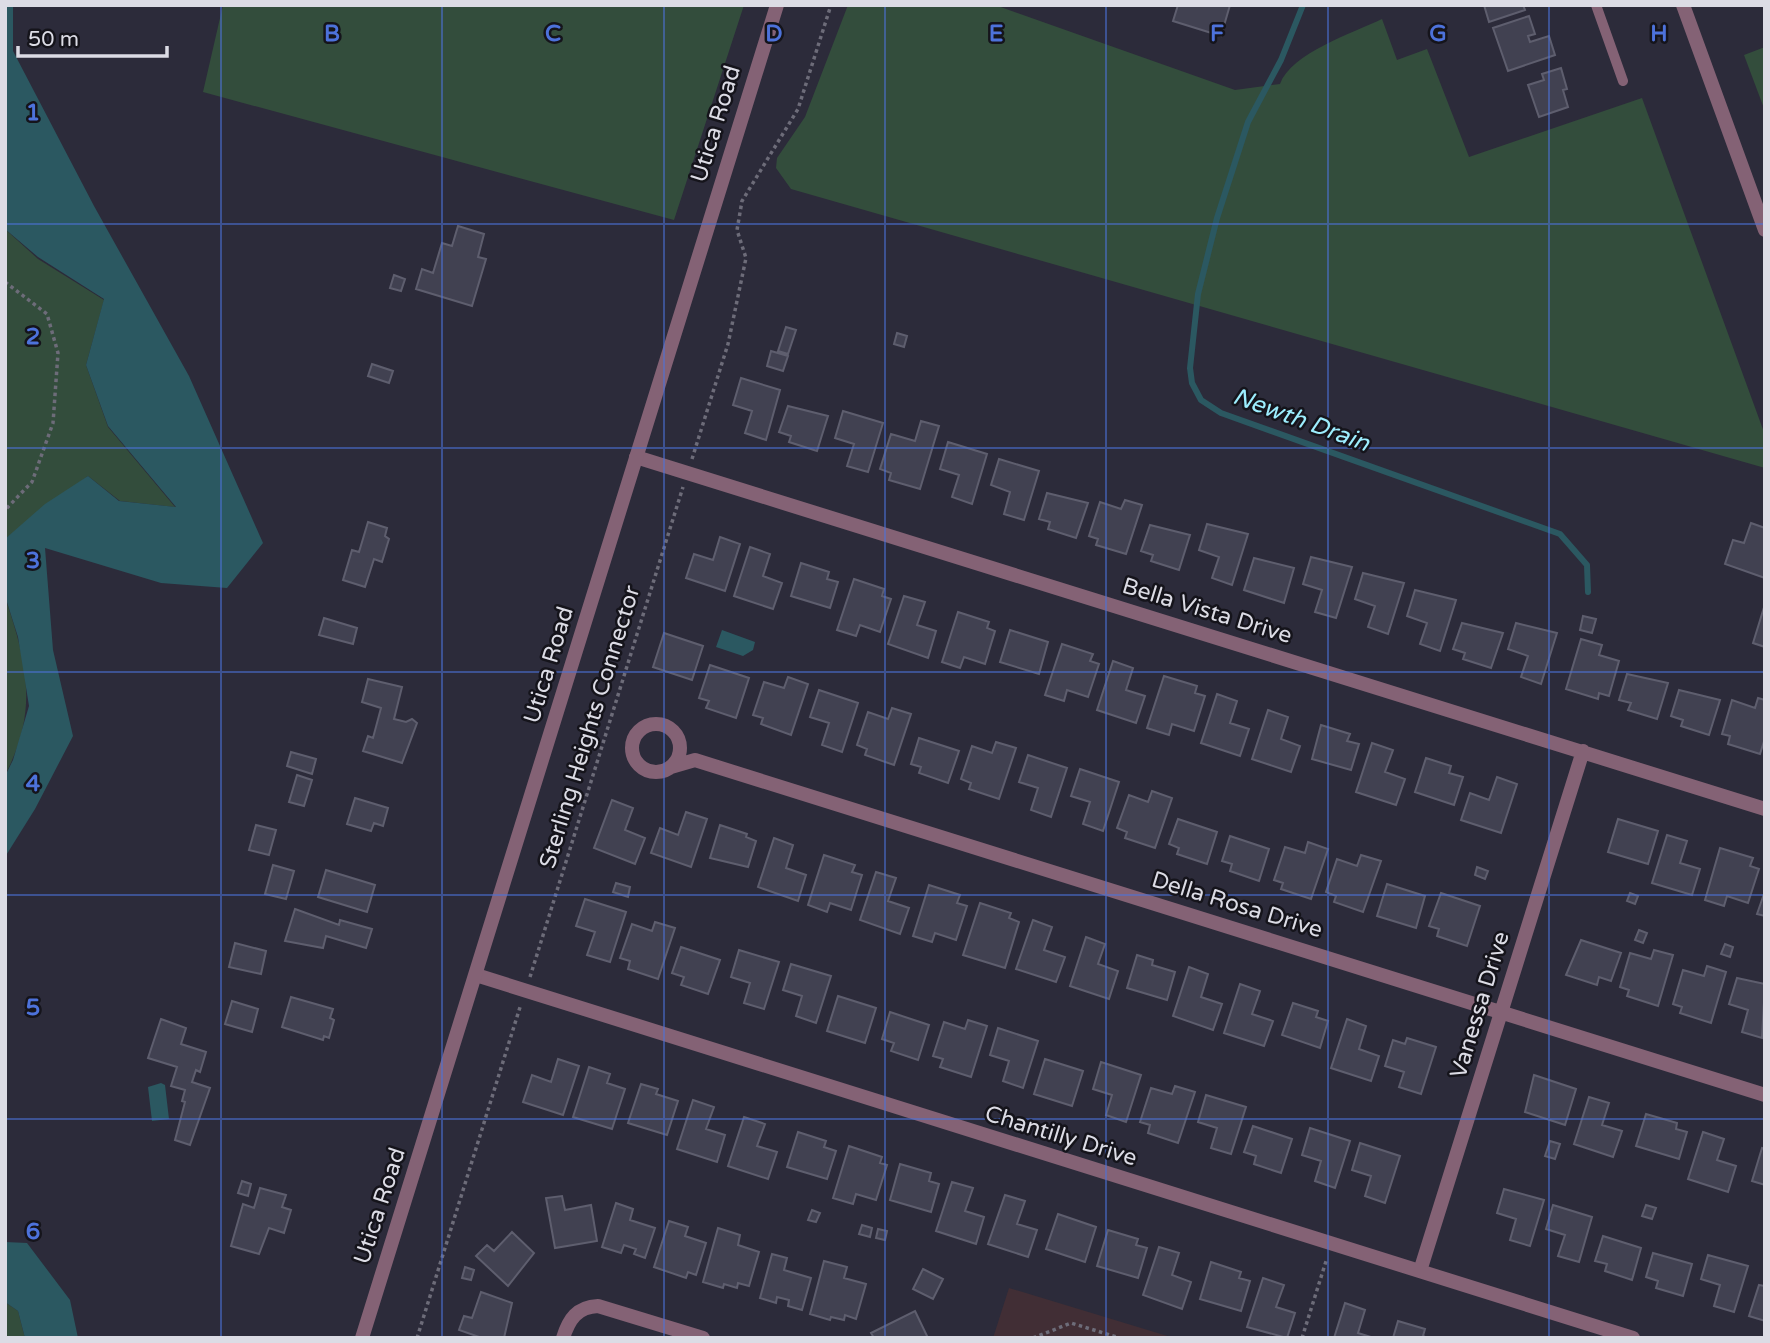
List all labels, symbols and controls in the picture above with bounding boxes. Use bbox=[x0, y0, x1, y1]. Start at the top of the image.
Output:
scale bar bbox=[18, 14, 166, 58]
text: B bbox=[324, 20, 340, 48]
text: C bbox=[545, 20, 561, 48]
text: D bbox=[765, 20, 783, 48]
text: E bbox=[989, 20, 1003, 48]
text: F bbox=[1210, 20, 1224, 48]
text: G bbox=[1429, 20, 1447, 48]
text: H bbox=[1650, 20, 1668, 48]
text: 50 m bbox=[28, 27, 79, 52]
street label: Utica Road bbox=[685, 62, 747, 186]
text: 1 bbox=[26, 99, 40, 127]
text: 2 bbox=[26, 323, 40, 351]
water label: Newth Drain bbox=[1229, 382, 1374, 459]
text: 3 bbox=[26, 547, 40, 575]
street label: Bella Vista Drive bbox=[1119, 572, 1295, 650]
street label: Sterling Heights Connector bbox=[534, 582, 646, 872]
street label: Utica Road bbox=[518, 603, 580, 727]
text: 4 bbox=[26, 770, 41, 798]
street label: Della Rosa Drive bbox=[1148, 866, 1326, 944]
street label: Vanessa Drive bbox=[1444, 928, 1516, 1082]
text: 5 bbox=[26, 994, 40, 1022]
street label: Chantilly Drive bbox=[982, 1100, 1140, 1172]
street label: Utica Road bbox=[348, 1144, 412, 1268]
text: 6 bbox=[26, 1218, 40, 1246]

